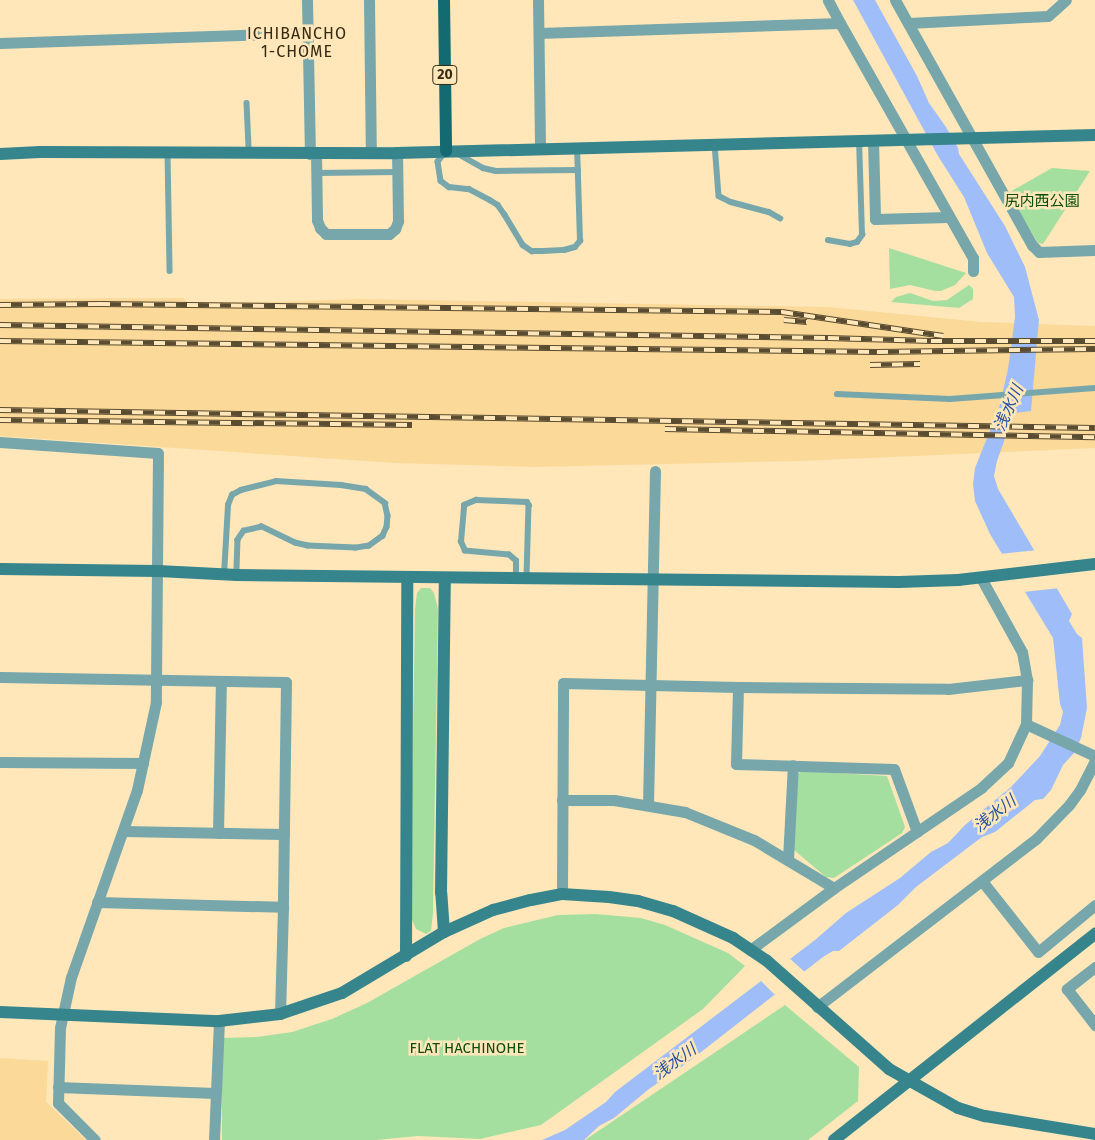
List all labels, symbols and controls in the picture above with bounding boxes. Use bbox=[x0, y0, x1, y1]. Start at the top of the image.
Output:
district label: ICHIBANCHO 1-CHOME bbox=[246, 24, 348, 62]
road number: 20 bbox=[431, 64, 459, 86]
park label: 尻内西公園 bbox=[1005, 193, 1079, 211]
water label: 浅水川 bbox=[990, 382, 1028, 434]
water label: 浅水川 bbox=[970, 792, 1020, 836]
park label: FLAT HACHINOHE bbox=[410, 1040, 524, 1058]
water label: 浅水川 bbox=[650, 1040, 700, 1084]

